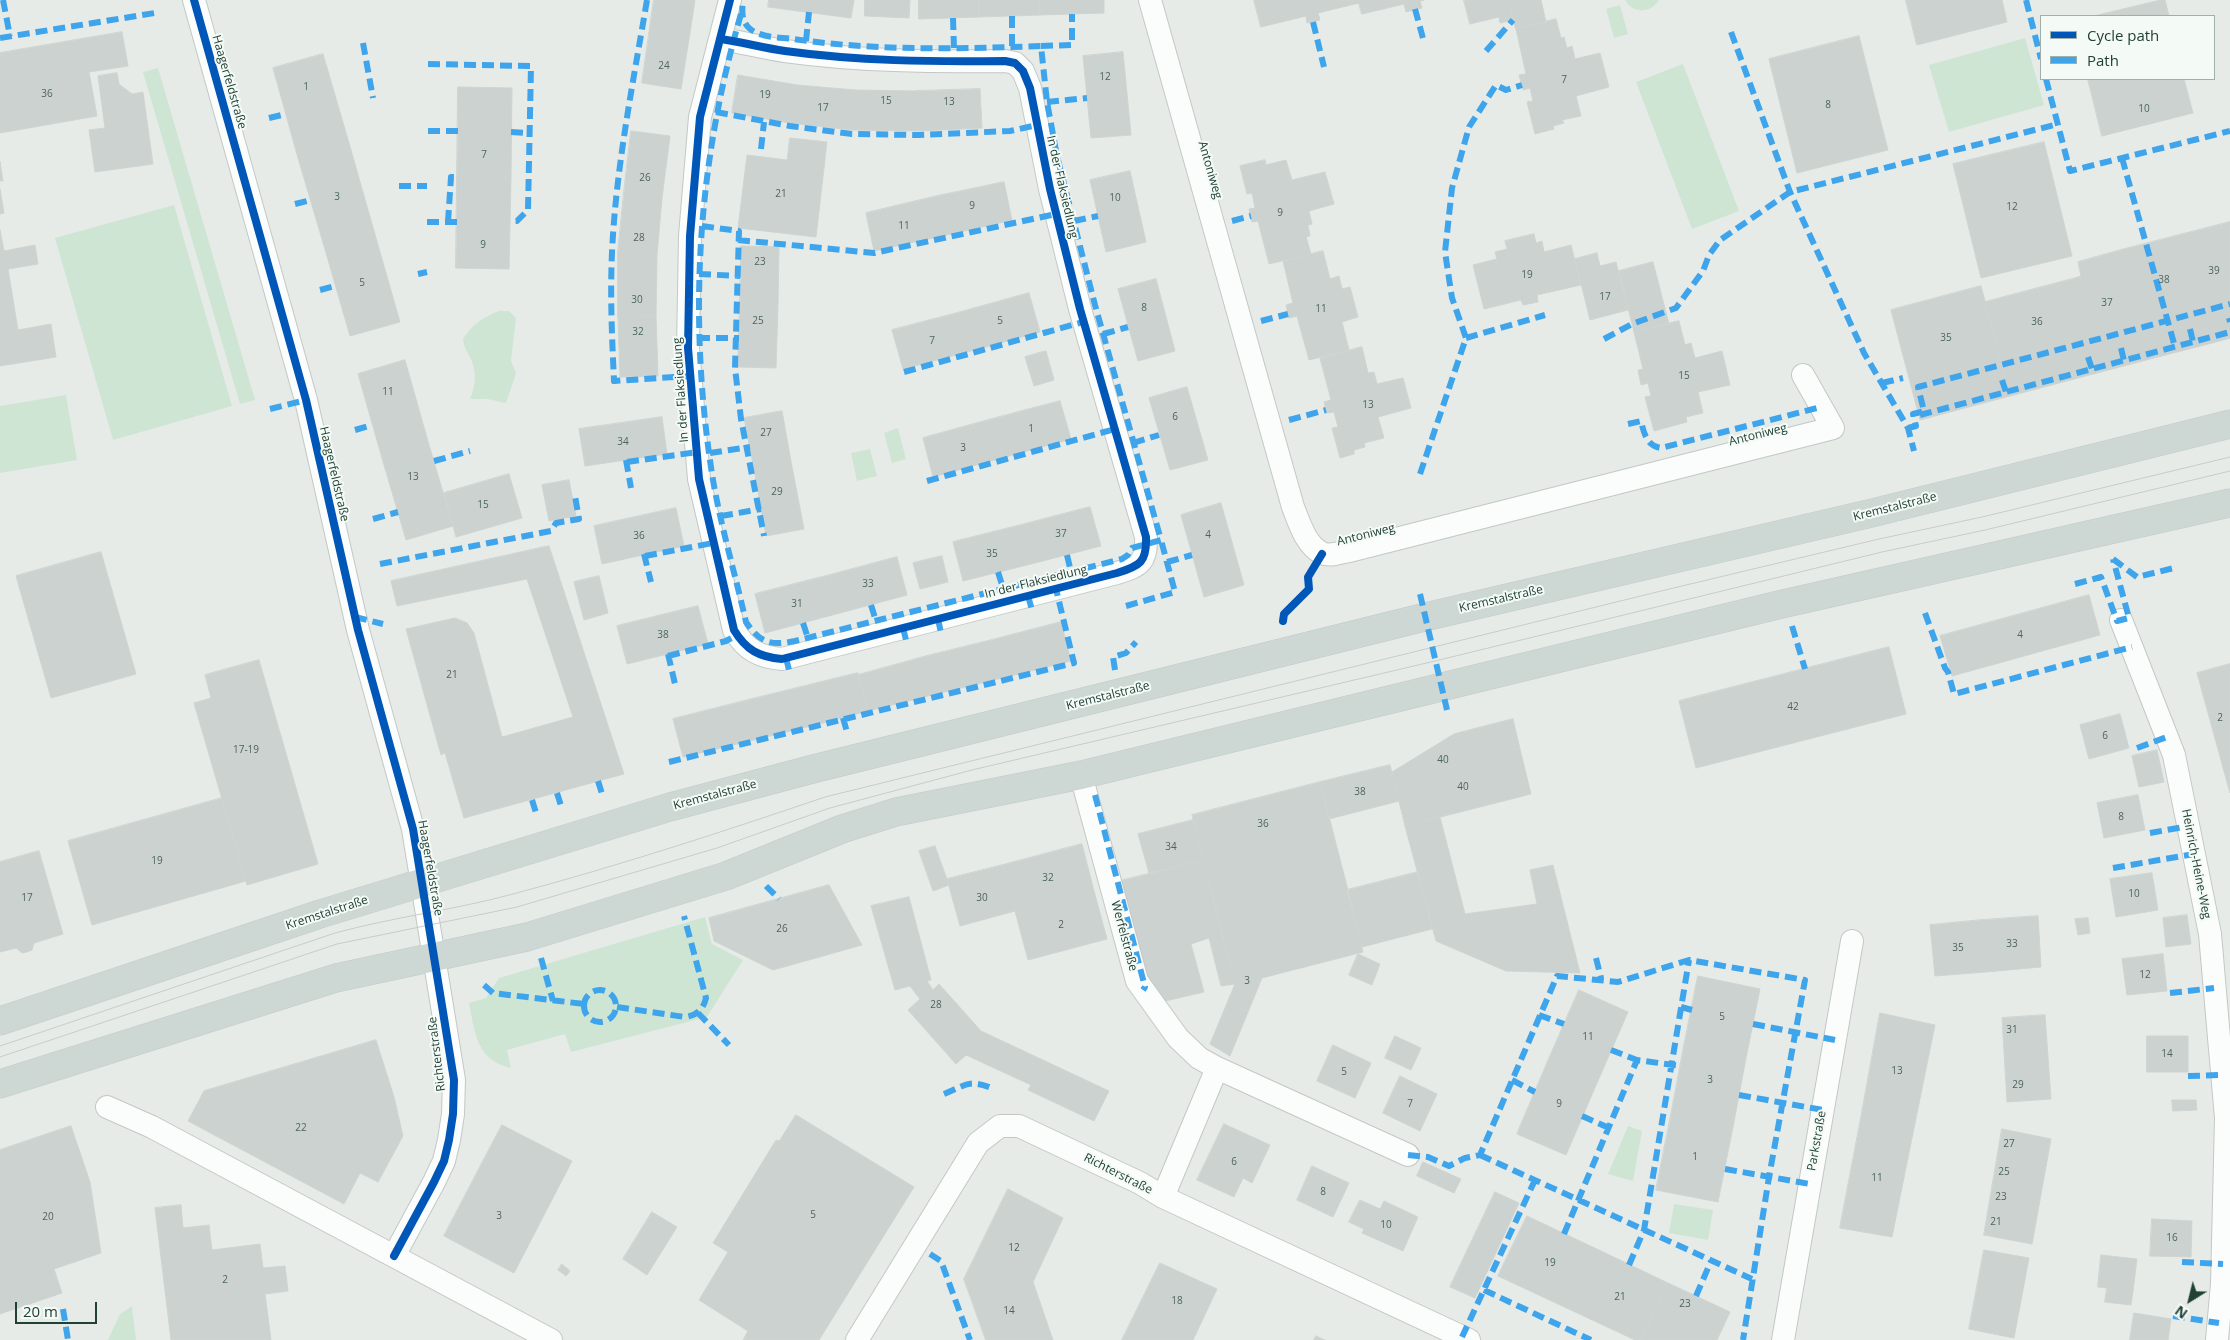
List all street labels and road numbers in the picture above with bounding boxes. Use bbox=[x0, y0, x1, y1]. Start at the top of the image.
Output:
street label: Haagerfeldstraße bbox=[209, 33, 249, 131]
street label: In der Flaksiedlung bbox=[1043, 134, 1081, 240]
street label: Antoniweg bbox=[1195, 139, 1225, 201]
street label: In der Flaksiedlung bbox=[670, 337, 692, 443]
street label: Antoniweg bbox=[1727, 421, 1789, 449]
street label: Haagerfeldstraße bbox=[316, 425, 352, 523]
street label: Kremstalstraße bbox=[1852, 490, 1938, 524]
street label: Antoniweg bbox=[1335, 521, 1397, 549]
street label: In der Flaksiedlung bbox=[983, 562, 1089, 602]
street label: Kremstalstraße bbox=[1458, 582, 1544, 616]
street label: Kremstalstraße bbox=[1065, 679, 1151, 713]
street label: Kremstalstraße bbox=[672, 777, 758, 813]
street label: Heinrich-Heine-Weg bbox=[2178, 808, 2214, 920]
street label: Haagerfeldstraße bbox=[414, 819, 446, 917]
street label: Kremstalstraße bbox=[284, 893, 370, 933]
street label: Werfelstraße bbox=[1108, 899, 1140, 973]
street label: Richterstraße bbox=[425, 1016, 449, 1092]
street label: Parkstraße bbox=[1805, 1110, 1829, 1172]
street label: Richterstraße bbox=[1081, 1151, 1155, 1197]

